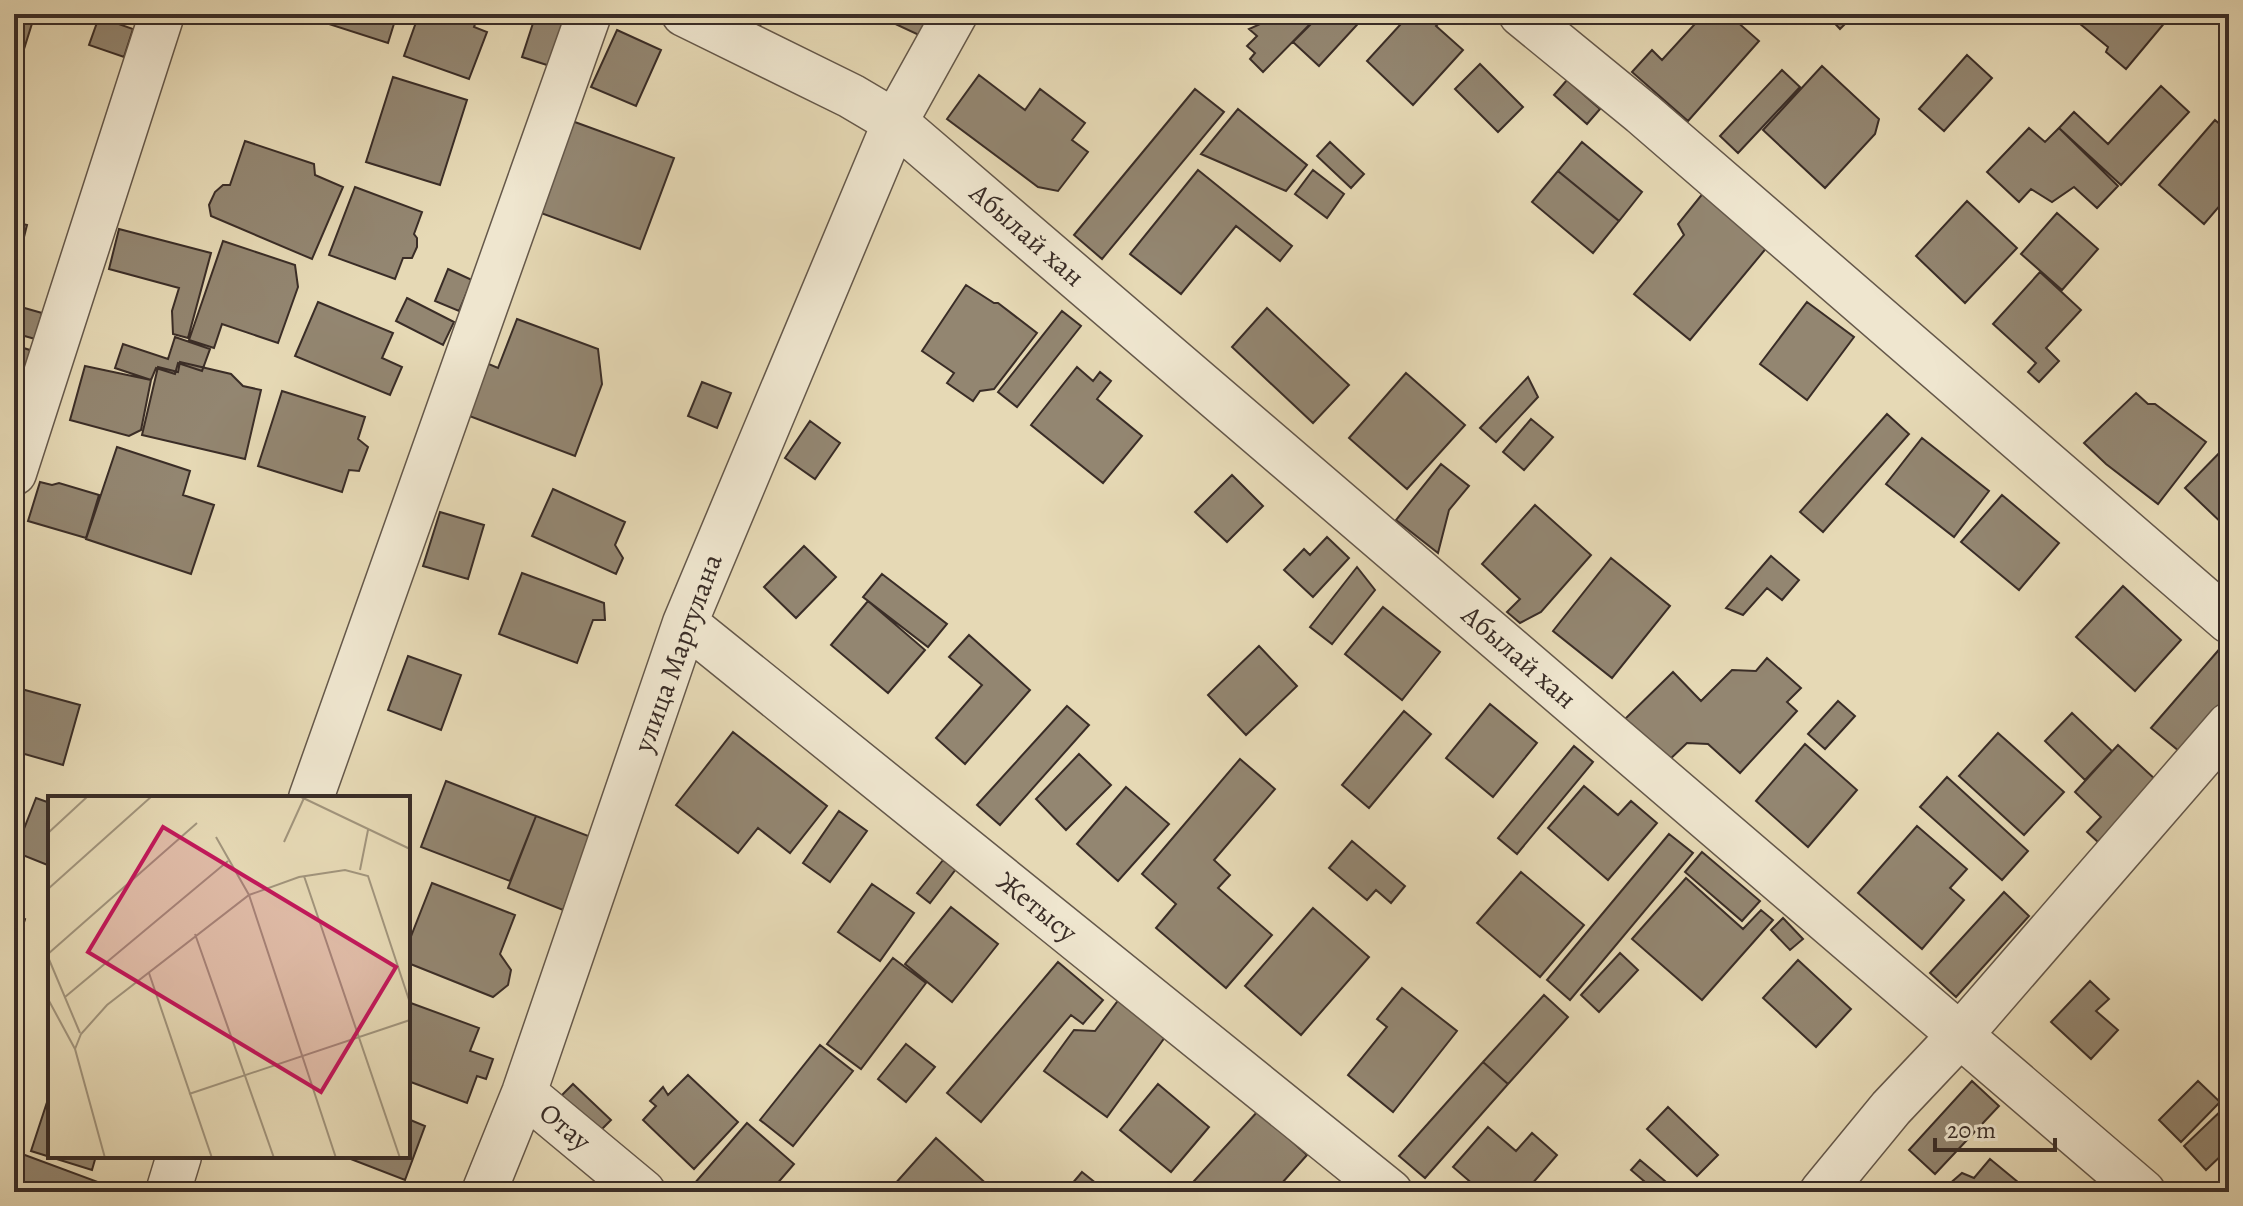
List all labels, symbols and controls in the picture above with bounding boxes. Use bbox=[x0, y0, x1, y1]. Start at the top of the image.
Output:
street label: Абылай хан bbox=[961, 174, 1093, 295]
street label: улица Маргулана bbox=[624, 548, 732, 758]
street label: Абылай хан bbox=[1453, 596, 1585, 717]
inset map bbox=[48, 796, 410, 1158]
street label: Жетысу bbox=[989, 863, 1085, 951]
street label: Отау bbox=[531, 1094, 599, 1160]
scale bar bbox=[1935, 1102, 2055, 1152]
text: 20 m bbox=[1947, 1114, 1996, 1146]

